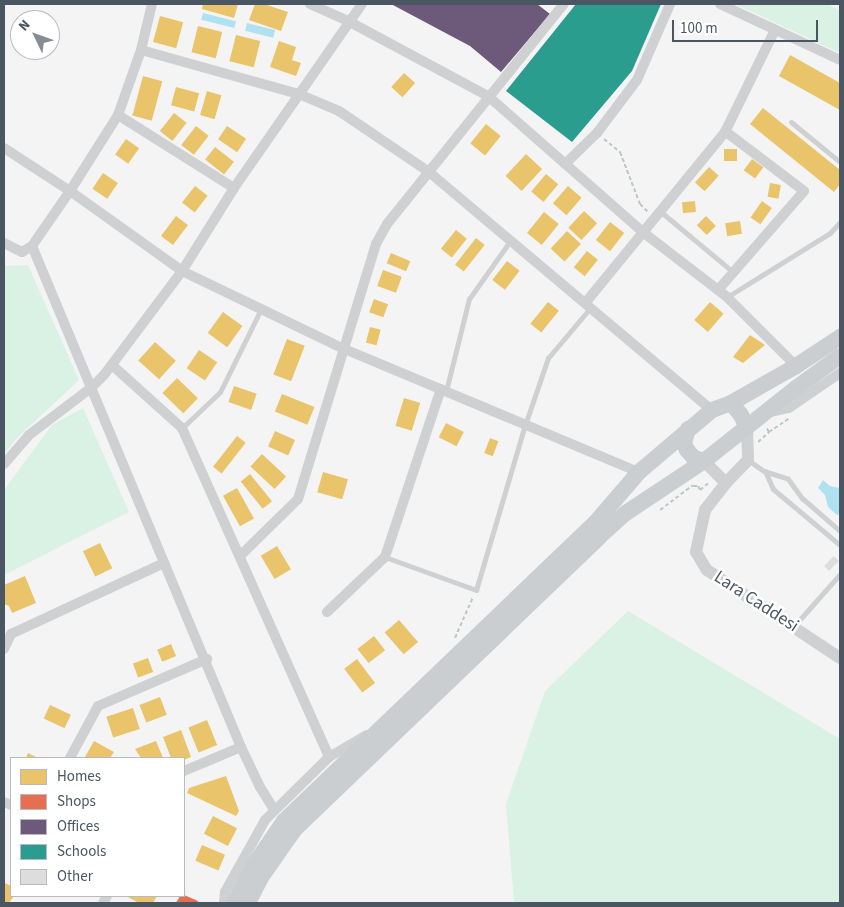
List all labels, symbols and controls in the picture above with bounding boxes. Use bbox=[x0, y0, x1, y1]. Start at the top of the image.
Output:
north arrow bbox=[10, 10, 60, 60]
scale bar bbox=[674, 10, 820, 42]
text: N bbox=[14, 15, 35, 36]
text: 100 m bbox=[680, 18, 718, 39]
street label: Lara Caddesi bbox=[710, 567, 802, 637]
legend bbox=[10, 757, 185, 897]
text: Homes bbox=[57, 766, 101, 787]
text: Shops bbox=[57, 791, 96, 812]
text: Offices bbox=[57, 816, 100, 837]
text: Schools bbox=[57, 841, 106, 862]
text: Other bbox=[57, 866, 93, 887]

